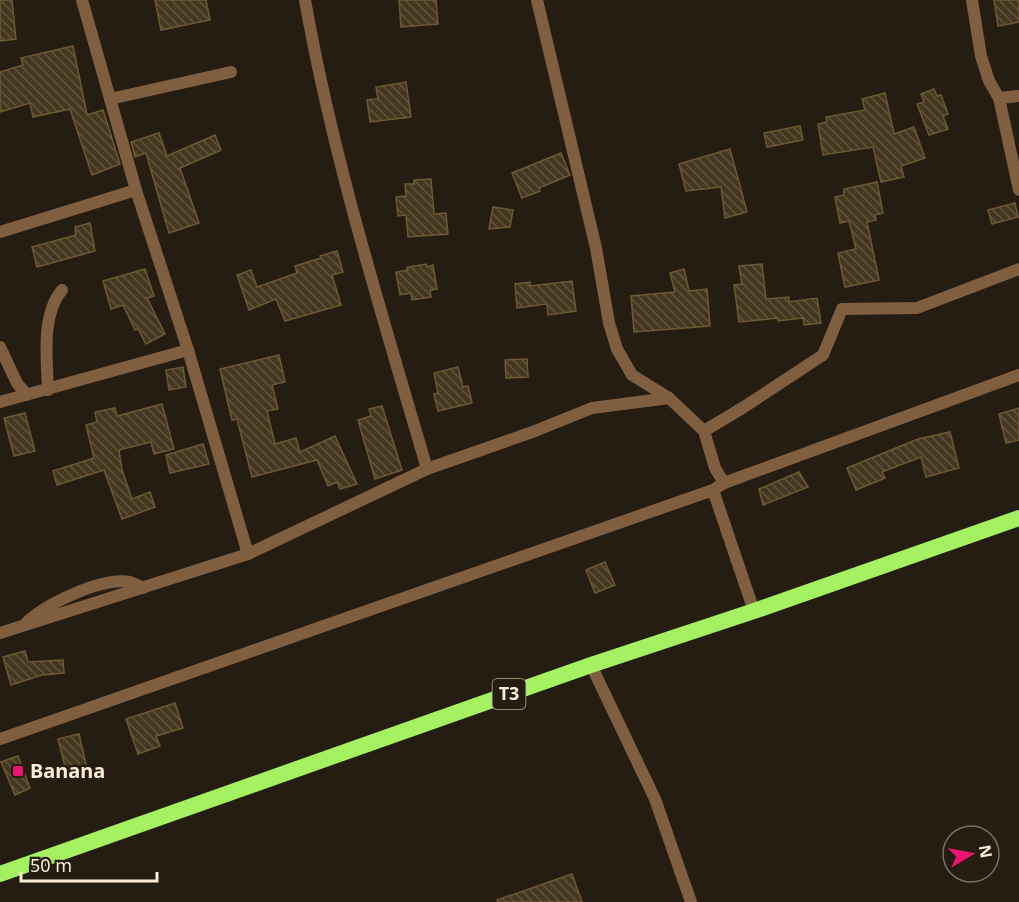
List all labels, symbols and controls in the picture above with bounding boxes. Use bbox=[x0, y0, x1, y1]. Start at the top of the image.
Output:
road number: T3 bbox=[492, 679, 526, 709]
place label: Banana bbox=[30, 757, 105, 784]
marker: Banana bbox=[11, 764, 25, 778]
north arrow bbox=[941, 824, 1001, 884]
text: N bbox=[974, 843, 998, 860]
scale bar bbox=[21, 845, 158, 883]
text: 50 m bbox=[30, 853, 72, 877]

